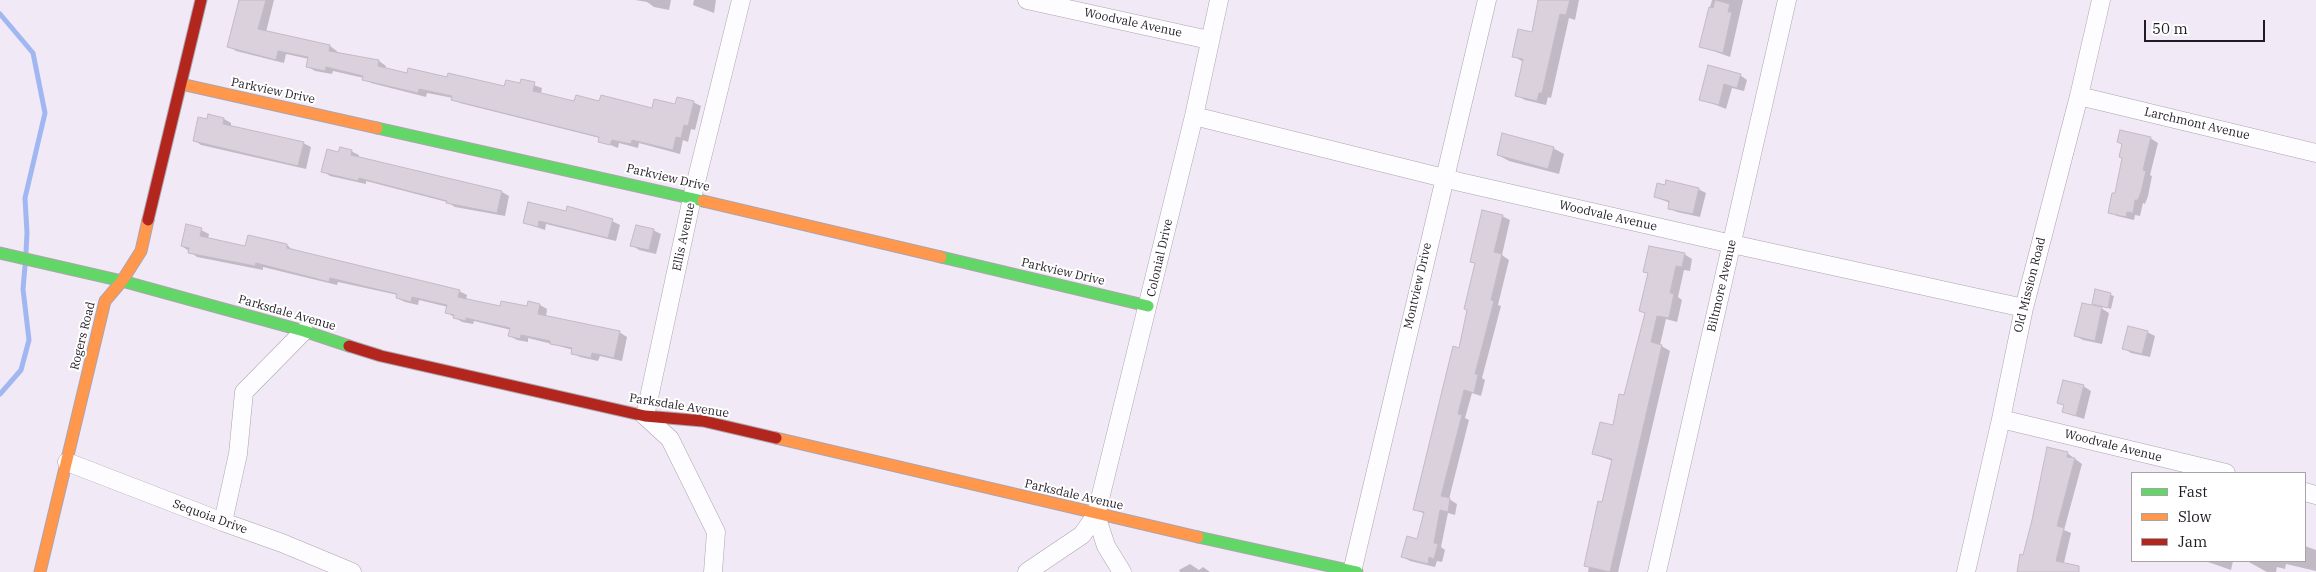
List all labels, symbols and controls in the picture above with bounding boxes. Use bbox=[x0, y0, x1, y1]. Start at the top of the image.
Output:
street label: Woodvale Avenue bbox=[1083, 6, 1183, 40]
scale bar bbox=[2146, 10, 2267, 42]
text: 50 m bbox=[2152, 19, 2188, 38]
street label: Parkview Drive bbox=[230, 75, 316, 107]
street label: Larchmont Avenue bbox=[2143, 105, 2251, 143]
street label: Parkview Drive bbox=[625, 161, 711, 195]
street label: Woodvale Avenue bbox=[1558, 198, 1658, 234]
street label: Ellis Avenue bbox=[670, 202, 698, 272]
street label: Colonial Drive bbox=[1144, 218, 1176, 298]
street label: Old Mission Road bbox=[2011, 236, 2049, 334]
street label: Biltmore Avenue bbox=[1704, 238, 1740, 334]
street label: Montview Drive bbox=[1401, 241, 1435, 331]
street label: Parkview Drive bbox=[1020, 255, 1106, 289]
street label: Parksdale Avenue bbox=[237, 292, 337, 334]
street label: Rogers Road bbox=[68, 300, 98, 372]
street label: Parksdale Avenue bbox=[628, 391, 730, 421]
street label: Woodvale Avenue bbox=[2063, 427, 2163, 465]
legend bbox=[2131, 472, 2306, 562]
street label: Parksdale Avenue bbox=[1023, 477, 1125, 513]
text: Fast bbox=[2178, 482, 2208, 501]
street label: Sequoia Drive bbox=[171, 497, 249, 537]
text: Slow bbox=[2178, 507, 2211, 526]
text: Jam bbox=[2178, 532, 2207, 551]

